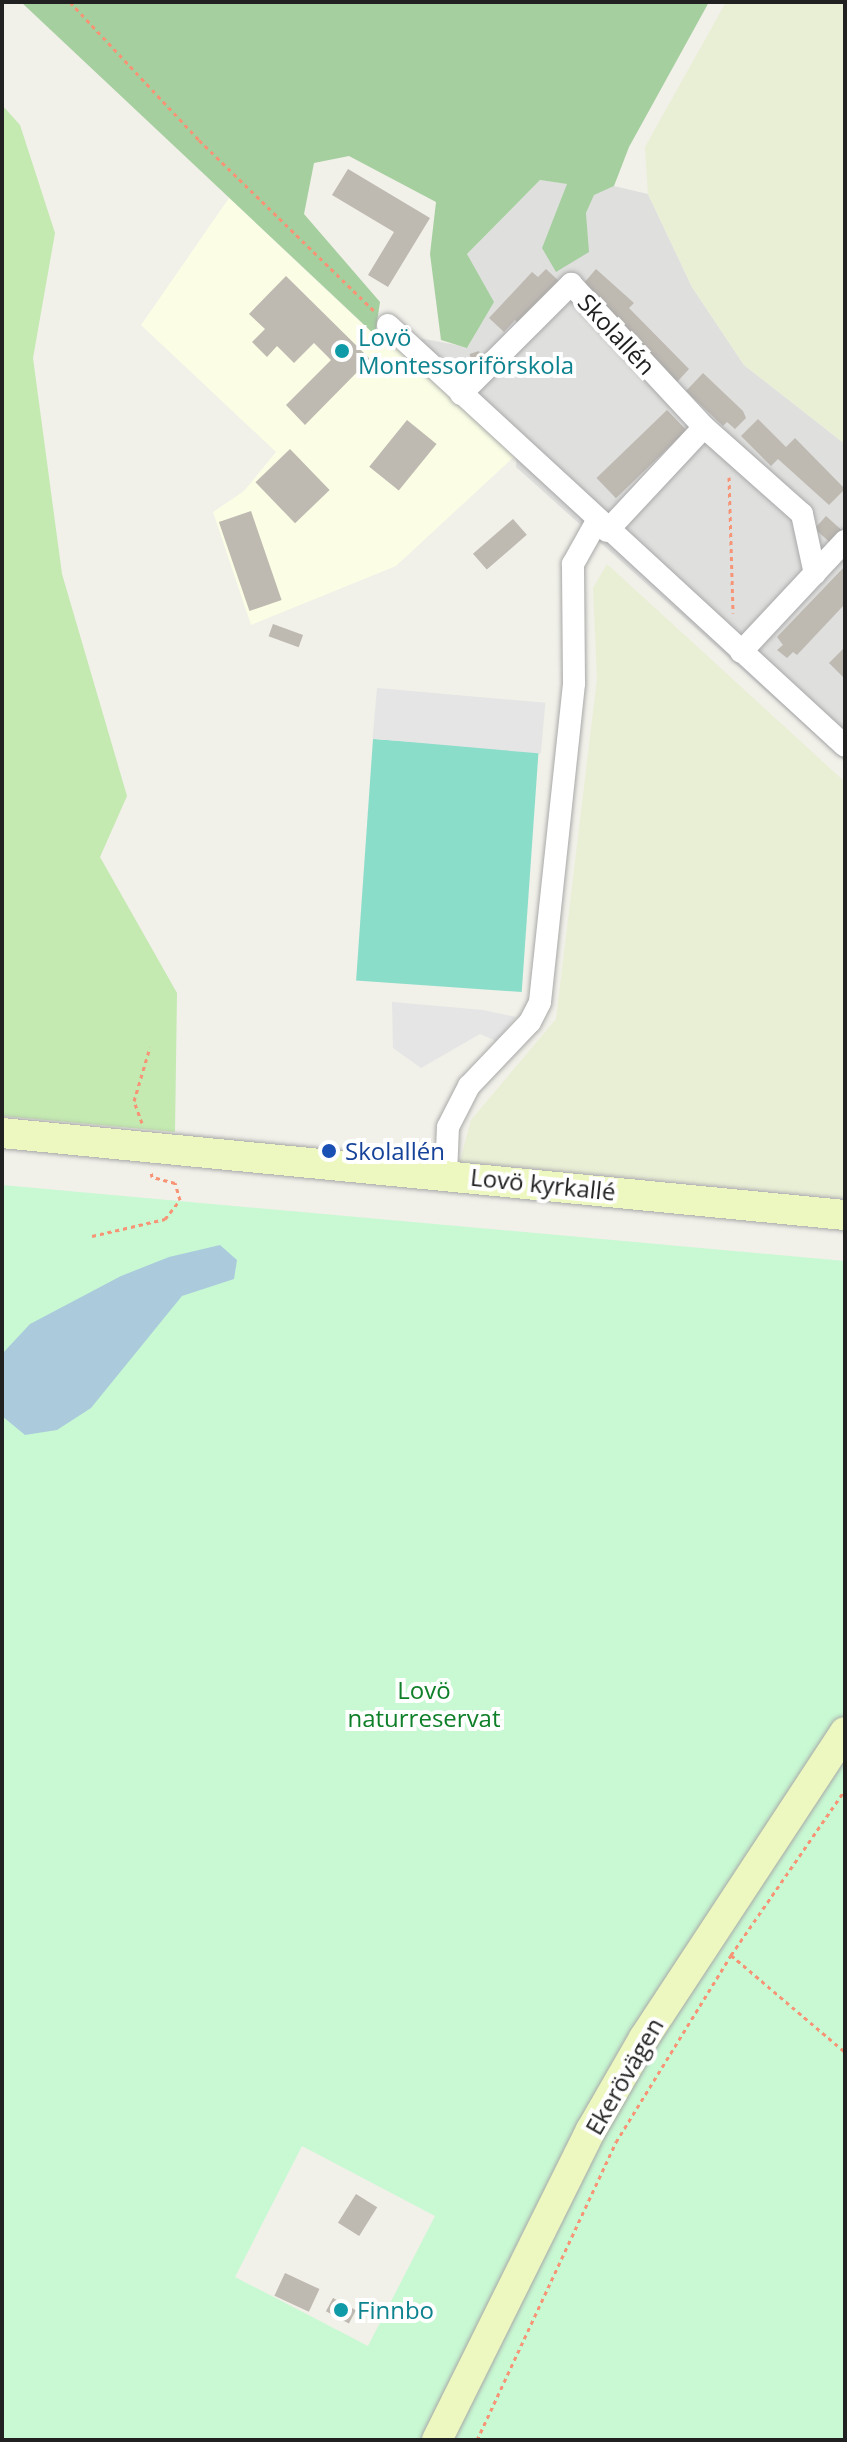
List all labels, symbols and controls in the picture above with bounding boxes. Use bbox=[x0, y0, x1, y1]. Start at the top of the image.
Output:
street label: Skolallén bbox=[572, 288, 662, 380]
place label: Lovö Montessoriförskola bbox=[358, 323, 574, 379]
marker: Lovö Montessoriförskola bbox=[333, 342, 351, 360]
place label: Skolallén bbox=[345, 1137, 445, 1165]
marker: Skolallén bbox=[320, 1142, 338, 1160]
street label: Lovö kyrkallé bbox=[469, 1162, 617, 1206]
park label: Lovö naturreservat bbox=[347, 1676, 501, 1732]
street label: Ekerövägen bbox=[579, 2012, 669, 2140]
place label: Finnbo bbox=[357, 2296, 434, 2324]
marker: Finnbo bbox=[332, 2301, 350, 2319]

